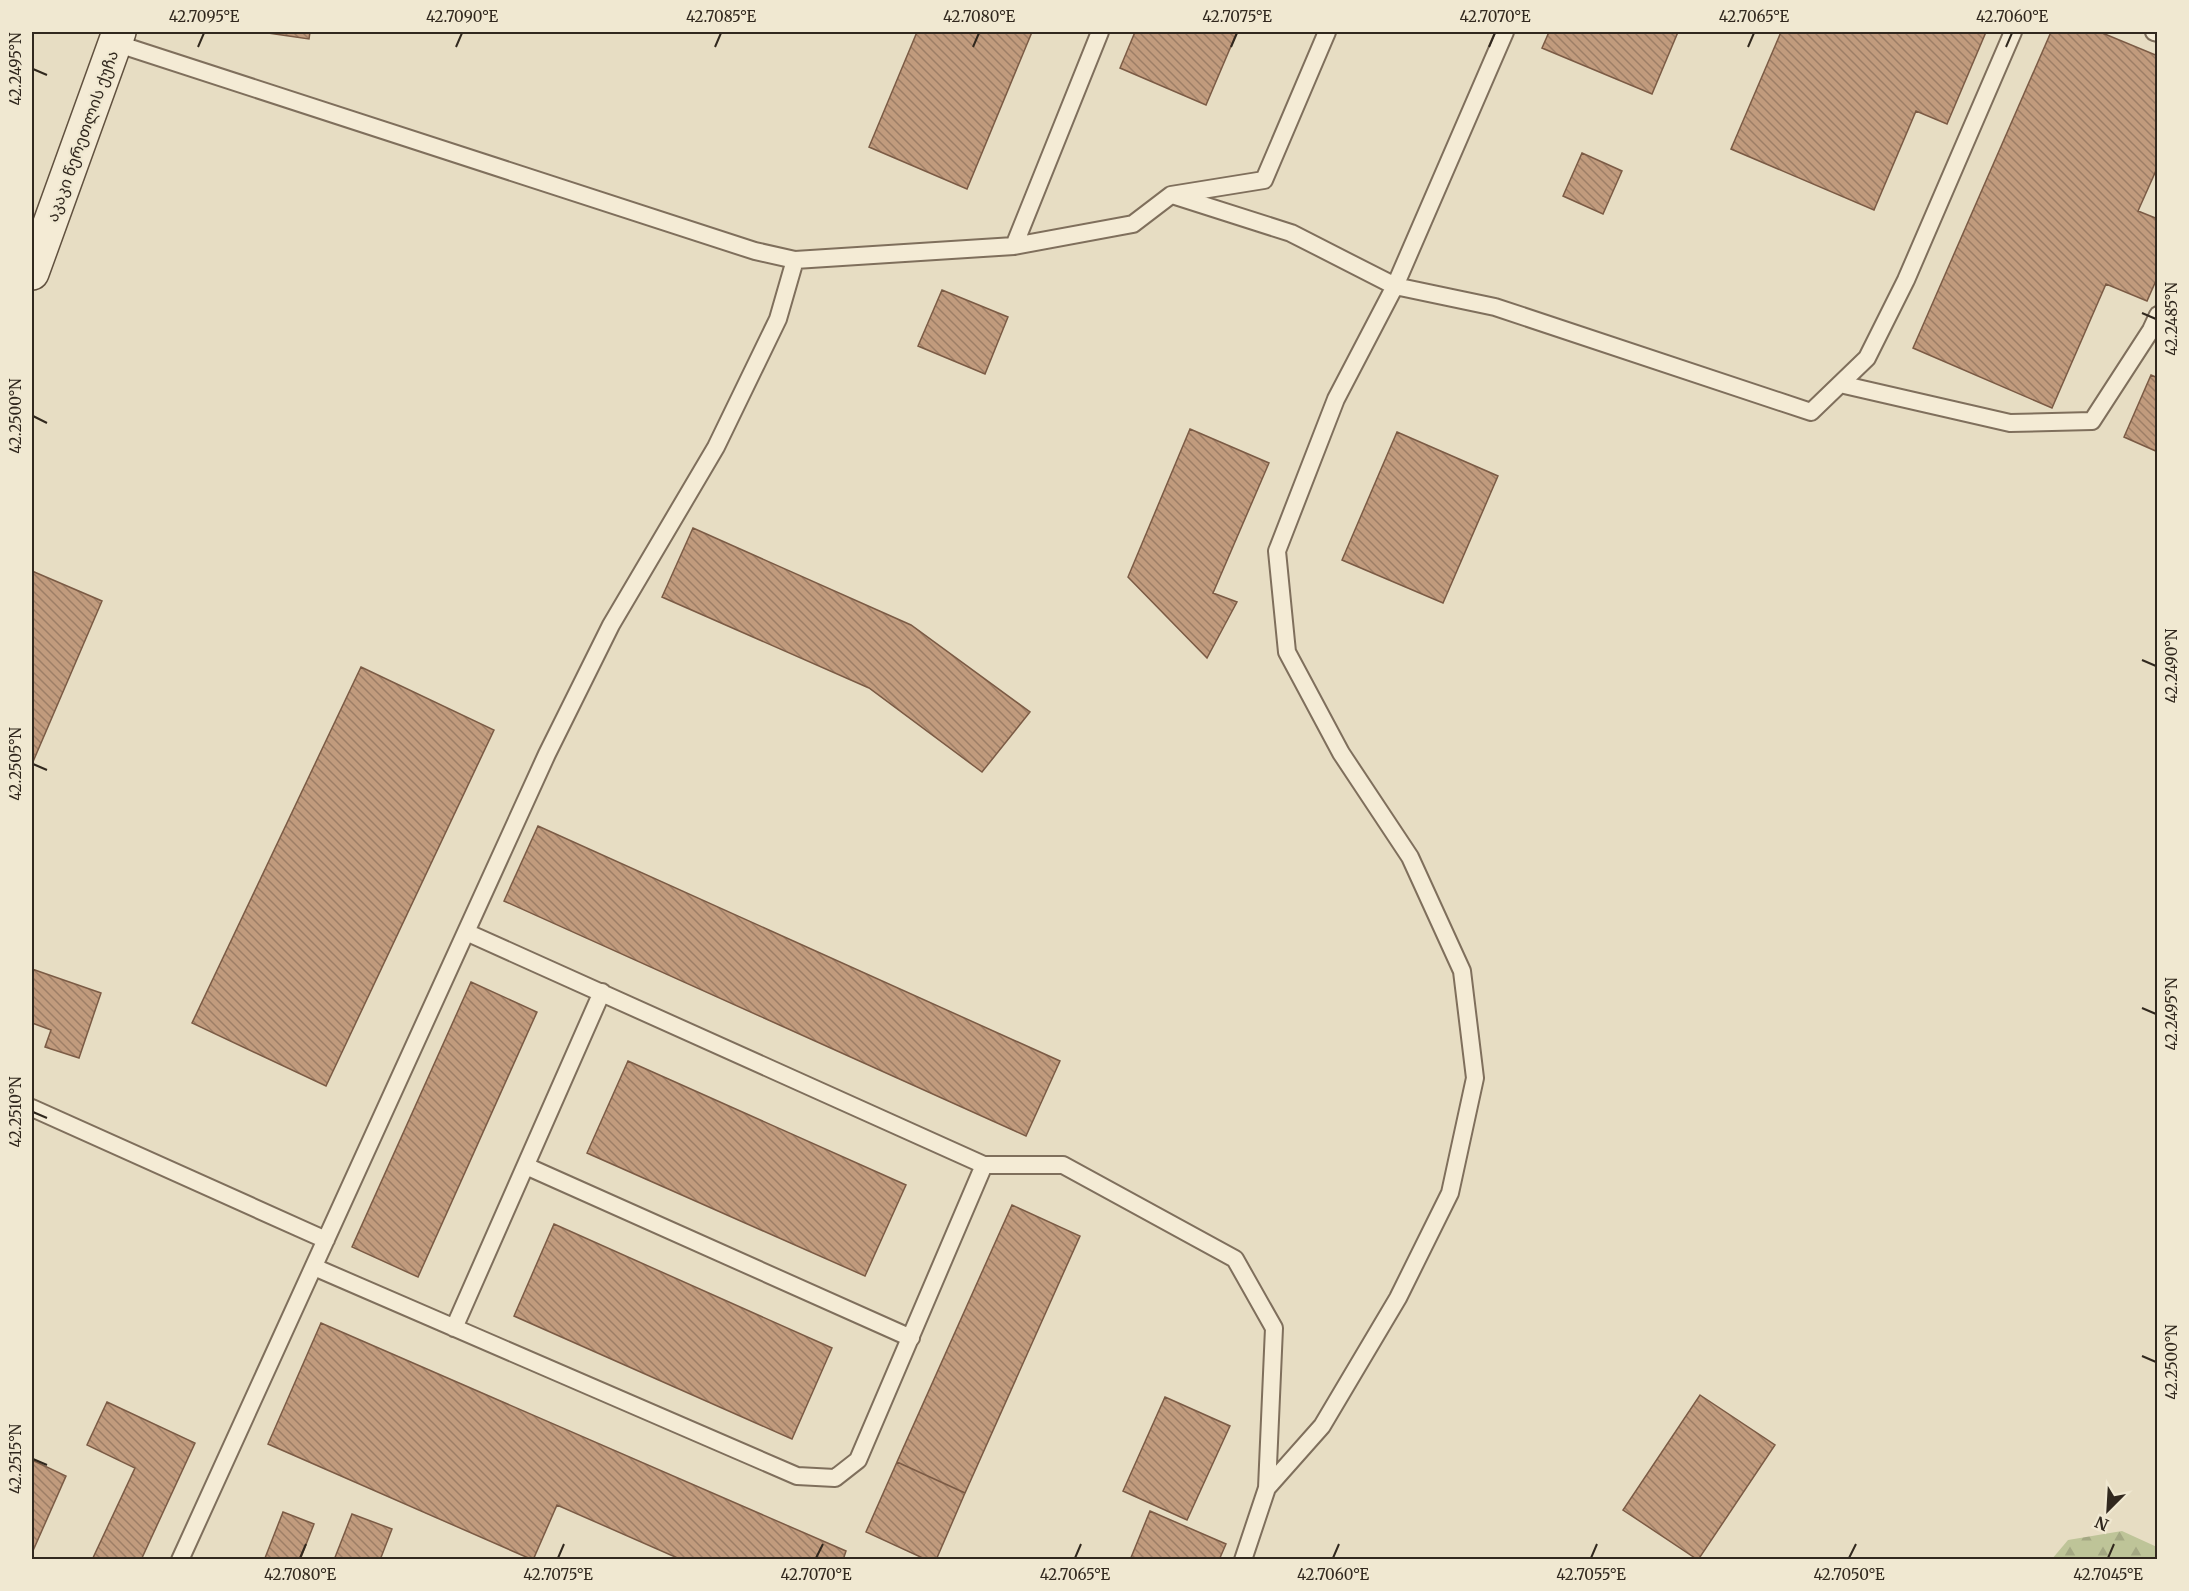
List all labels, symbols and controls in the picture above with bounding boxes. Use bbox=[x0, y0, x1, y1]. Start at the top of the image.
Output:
text: 42.7095°E bbox=[169, 7, 240, 26]
text: 42.7090°E bbox=[426, 7, 499, 26]
text: 42.7085°E bbox=[686, 7, 757, 26]
text: 42.7080°E bbox=[943, 7, 1015, 26]
text: 42.7075°E bbox=[1202, 7, 1272, 26]
text: 42.7070°E bbox=[1460, 7, 1531, 26]
text: 42.7065°E bbox=[1719, 7, 1790, 26]
text: 42.7060°E bbox=[1976, 7, 2049, 26]
text: 42.2495°N bbox=[6, 32, 25, 106]
street label: აკაკი წერეთლის ქუჩა bbox=[42, 48, 123, 225]
text: 42.2485°N bbox=[2162, 282, 2181, 356]
text: 42.2500°N bbox=[6, 378, 25, 454]
text: 42.2490°N bbox=[2162, 628, 2181, 703]
text: 42.2505°N bbox=[6, 727, 25, 801]
text: 42.2495°N bbox=[2162, 977, 2181, 1051]
text: 42.2510°N bbox=[6, 1076, 25, 1148]
text: 42.2500°N bbox=[2162, 1324, 2181, 1400]
text: 42.2515°N bbox=[6, 1424, 25, 1494]
north arrow bbox=[2078, 1480, 2138, 1540]
text: N bbox=[2092, 1512, 2112, 1535]
text: 42.7080°E bbox=[264, 1565, 336, 1584]
text: 42.7075°E bbox=[523, 1565, 593, 1584]
text: 42.7070°E bbox=[781, 1565, 852, 1584]
text: 42.7065°E bbox=[1040, 1565, 1111, 1584]
text: 42.7060°E bbox=[1297, 1565, 1370, 1584]
text: 42.7055°E bbox=[1556, 1565, 1626, 1584]
text: 42.7050°E bbox=[1813, 1565, 1885, 1584]
text: 42.7045°E bbox=[2073, 1565, 2143, 1584]

